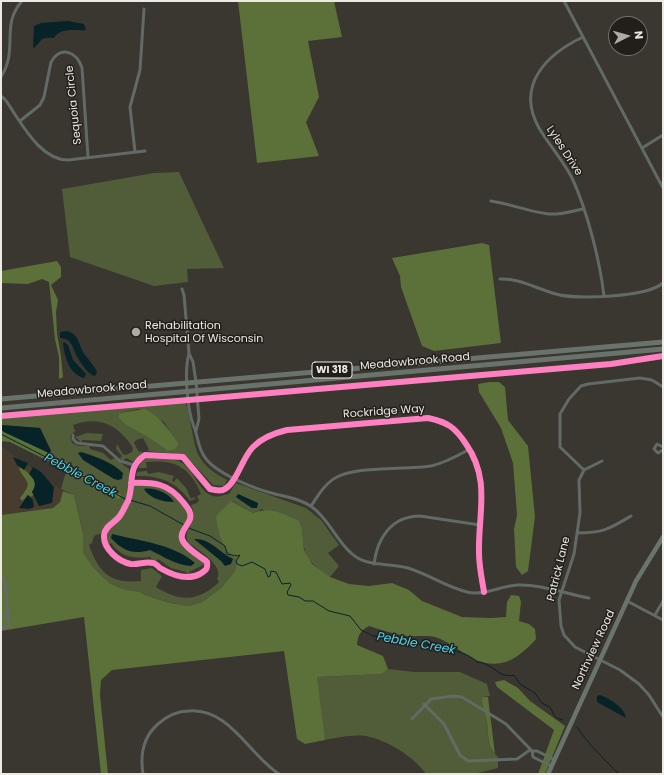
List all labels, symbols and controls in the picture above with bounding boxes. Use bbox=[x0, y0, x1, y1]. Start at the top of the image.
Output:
north arrow bbox=[608, 16, 648, 56]
text: N bbox=[631, 30, 647, 40]
street label: Sequoia Circle bbox=[63, 65, 85, 145]
street label: Lyles Drive bbox=[543, 124, 585, 178]
place label: Rehabilitation Hospital Of Wisconsin bbox=[145, 319, 263, 345]
marker: Rehabilitation Hospital Of Wisconsin bbox=[130, 326, 142, 338]
street label: Meadowbrook Road bbox=[360, 351, 470, 373]
road number: WI 318 bbox=[312, 362, 352, 378]
street label: Meadowbrook Road bbox=[37, 379, 147, 401]
street label: Rockridge Way bbox=[343, 403, 425, 421]
water label: Pebble Creek bbox=[42, 451, 118, 501]
street label: Patrick Lane bbox=[545, 535, 573, 603]
street label: Northview Road bbox=[570, 608, 618, 692]
water label: Pebble Creek bbox=[376, 630, 456, 658]

